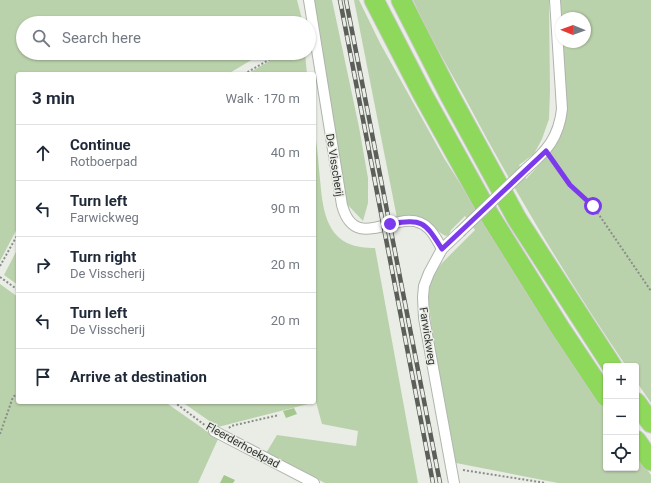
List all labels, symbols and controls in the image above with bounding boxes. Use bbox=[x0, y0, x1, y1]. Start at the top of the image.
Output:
north arrow bbox=[555, 12, 591, 48]
search box bbox=[16, 16, 316, 60]
icon: search bbox=[30, 27, 52, 49]
text: Search here bbox=[62, 29, 141, 47]
text: 3 min bbox=[32, 88, 75, 108]
text: Walk · 170 m bbox=[225, 91, 300, 106]
street label: De Visscherij bbox=[323, 133, 346, 197]
text: Continue bbox=[70, 136, 131, 154]
icon: ahead bbox=[32, 142, 54, 164]
text: 40 m bbox=[271, 145, 300, 160]
text: Rotboerpad bbox=[70, 154, 137, 169]
text: Turn left bbox=[70, 192, 127, 210]
route start bbox=[584, 197, 602, 215]
icon: left bbox=[32, 198, 54, 220]
text: 90 m bbox=[271, 201, 300, 216]
text: Farwickweg bbox=[70, 210, 139, 225]
route end bbox=[381, 215, 399, 233]
text: Turn right bbox=[70, 248, 136, 266]
icon: right bbox=[32, 254, 54, 276]
text: 20 m bbox=[271, 257, 300, 272]
text: De Visscherij bbox=[70, 266, 145, 281]
text: Turn left bbox=[70, 304, 127, 322]
street label: Farwickweg bbox=[417, 306, 438, 366]
icon: left bbox=[32, 310, 54, 332]
text: 20 m bbox=[271, 313, 300, 328]
text: De Visscherij bbox=[70, 322, 145, 337]
map controls bbox=[603, 363, 639, 471]
button: + bbox=[603, 363, 639, 399]
icon: arrive bbox=[32, 366, 54, 388]
text: Arrive at destination bbox=[70, 368, 207, 386]
button: − bbox=[603, 399, 639, 435]
street label: Fleerderhoekpad bbox=[204, 420, 282, 471]
button: locate bbox=[603, 435, 639, 471]

